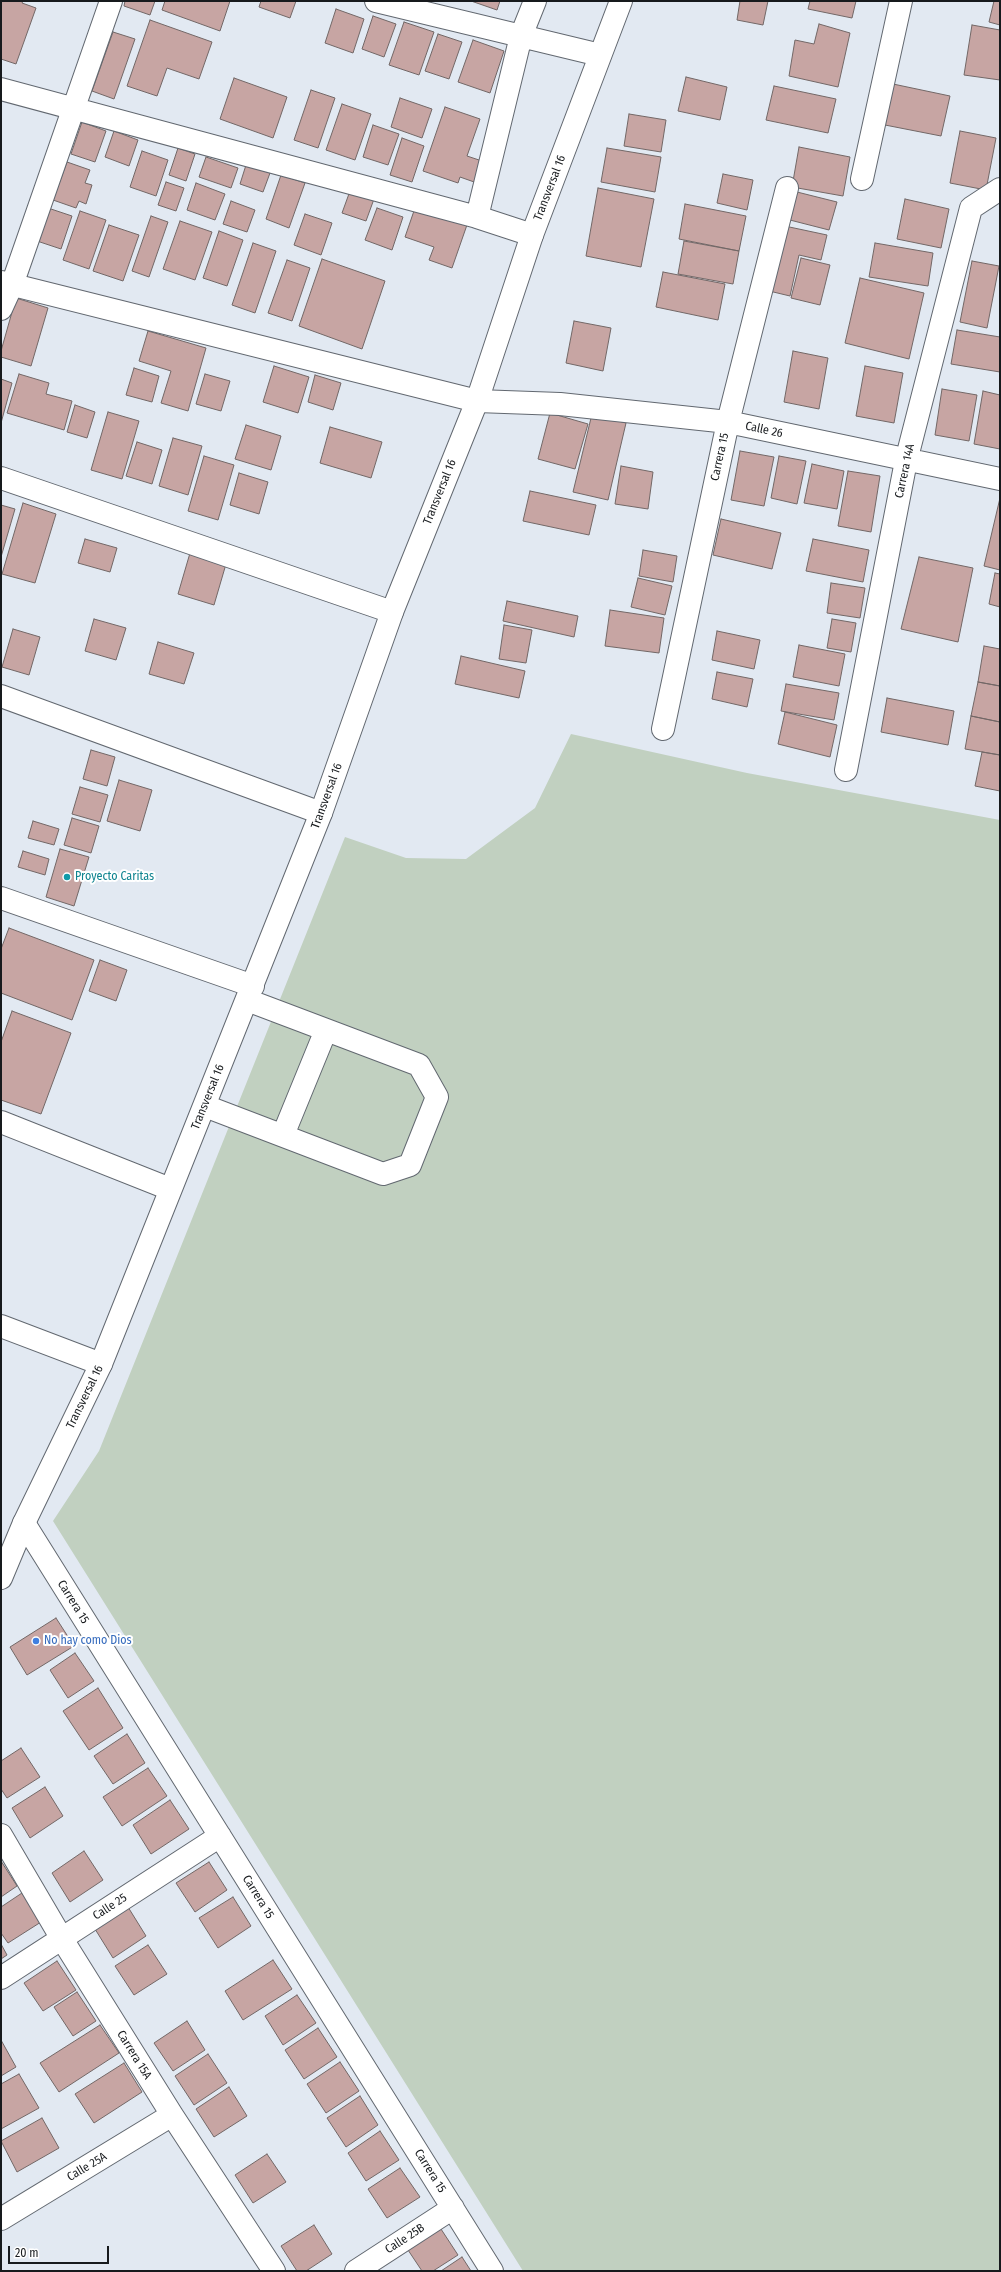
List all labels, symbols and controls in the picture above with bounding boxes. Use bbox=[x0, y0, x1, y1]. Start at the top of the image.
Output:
street label: Transversal 16 bbox=[531, 153, 569, 223]
street label: Calle 26 bbox=[744, 419, 784, 441]
street label: Carrera 15 bbox=[708, 432, 732, 482]
street label: Carrera 14A bbox=[892, 443, 918, 499]
street label: Transversal 16 bbox=[420, 457, 460, 527]
street label: Transversal 16 bbox=[308, 761, 346, 831]
place label: Proyecto Caritas bbox=[75, 870, 154, 884]
marker: Proyecto Caritas bbox=[62, 872, 72, 882]
street label: Transversal 16 bbox=[188, 1062, 228, 1132]
street label: Transversal 16 bbox=[63, 1363, 107, 1431]
street label: Carrera 15 bbox=[54, 1578, 92, 1626]
place label: No hay como Dios bbox=[44, 1634, 132, 1648]
marker: No hay como Dios bbox=[31, 1636, 41, 1646]
street label: Carrera 15 bbox=[239, 1873, 277, 1921]
street label: Calle 25 bbox=[90, 1891, 130, 1923]
street label: Carrera 15A bbox=[113, 2028, 155, 2082]
street label: Carrera 15 bbox=[411, 2147, 449, 2195]
street label: Calle 25A bbox=[64, 2150, 110, 2184]
street label: Calle 25B bbox=[383, 2221, 427, 2257]
scale bar bbox=[10, 2238, 111, 2264]
text: 20 m bbox=[15, 2246, 39, 2260]

